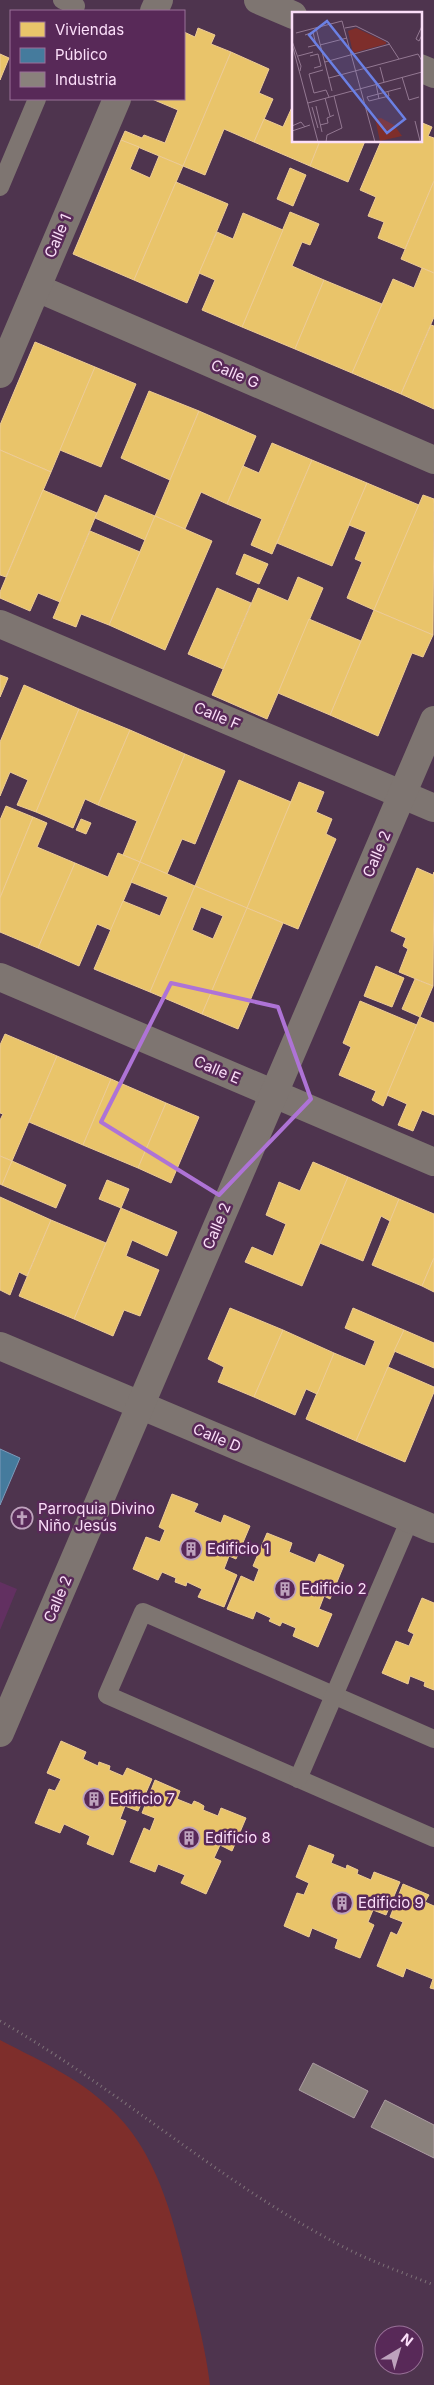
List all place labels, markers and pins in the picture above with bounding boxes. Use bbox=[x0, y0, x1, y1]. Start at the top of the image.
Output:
place label: Parroquia Divino Niño Jesús bbox=[38, 1499, 155, 1535]
church icon: Parroquia Divino Niño Jesús bbox=[10, 1506, 34, 1530]
building icon: Edificio 1 bbox=[179, 1537, 203, 1561]
place label: Edificio 1 bbox=[207, 1539, 270, 1558]
building icon: Edificio 2 bbox=[273, 1577, 297, 1601]
place label: Edificio 2 bbox=[301, 1579, 367, 1598]
building icon: Edificio 7 bbox=[82, 1787, 106, 1811]
place label: Edificio 7 bbox=[110, 1789, 175, 1808]
building icon: Edificio 8 bbox=[177, 1826, 201, 1850]
place label: Edificio 8 bbox=[205, 1828, 271, 1847]
building icon: Edificio 9 bbox=[330, 1891, 354, 1915]
place label: Edificio 9 bbox=[358, 1893, 424, 1912]

